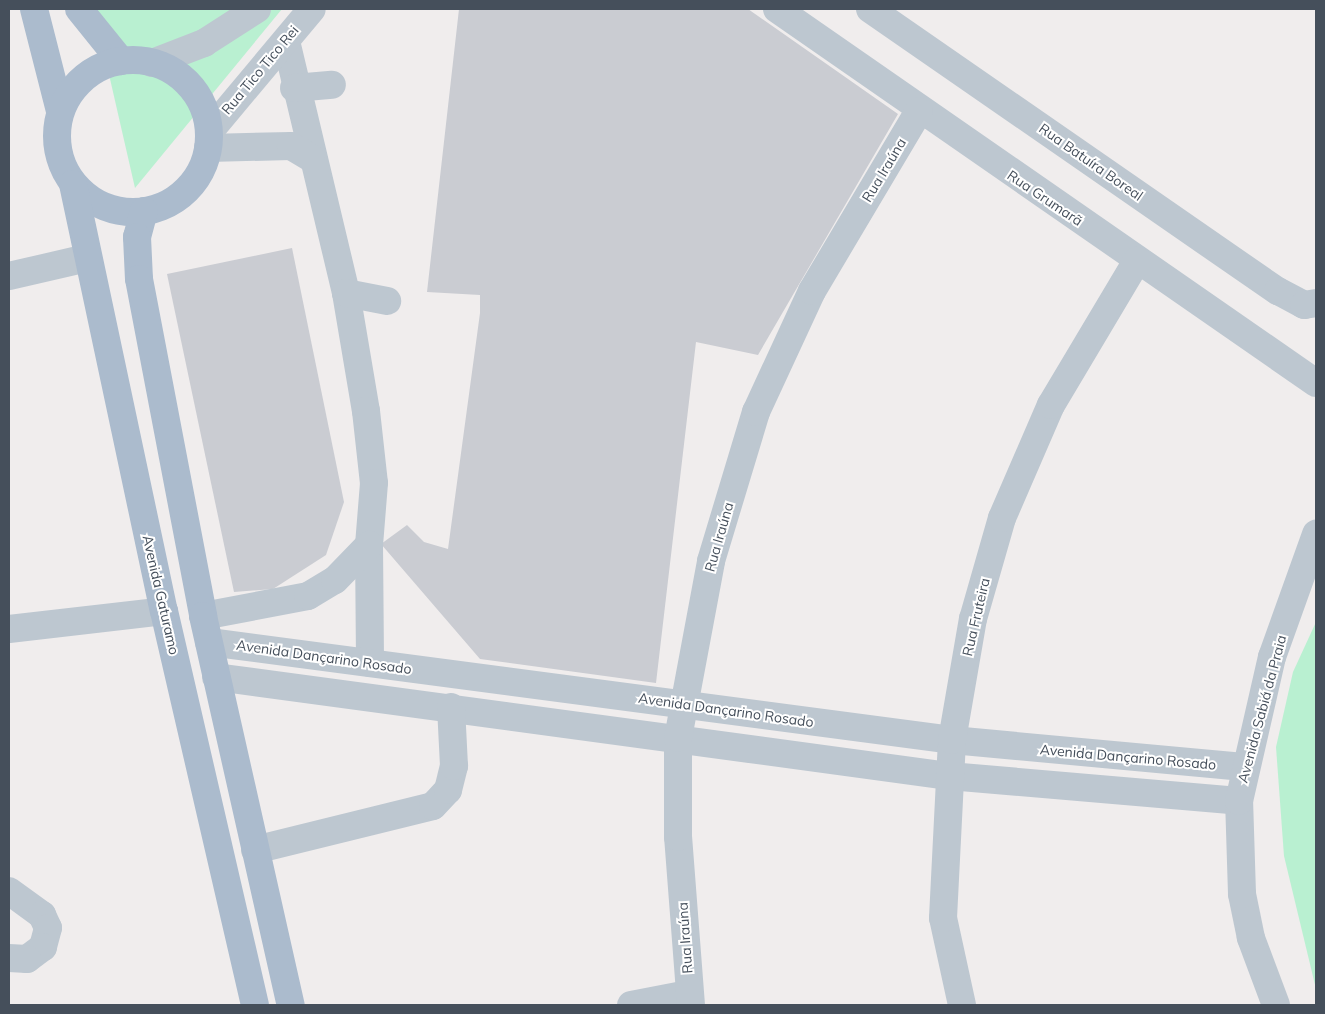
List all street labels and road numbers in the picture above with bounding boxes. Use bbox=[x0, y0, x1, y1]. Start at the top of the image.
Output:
street label: Rua Tico Tico Rei bbox=[218, 22, 302, 118]
street label: Rua Batuíra Boreal bbox=[1036, 120, 1146, 204]
street label: Rua Iraúna bbox=[858, 135, 910, 205]
street label: Rua Grumarã bbox=[1004, 167, 1086, 229]
street label: Rua Iraúna bbox=[701, 500, 737, 574]
street label: Avenida Gaturamo bbox=[139, 534, 183, 656]
street label: Rua Fruteira bbox=[959, 576, 993, 658]
street label: Avenida Sabiá da Praia bbox=[1234, 633, 1290, 785]
street label: Avenida Dançarino Rosado bbox=[235, 636, 413, 678]
street label: Avenida Dançarino Rosado bbox=[637, 689, 815, 731]
street label: Avenida Dançarino Rosado bbox=[1039, 741, 1217, 773]
street label: Rua Iraúna bbox=[674, 902, 696, 974]

